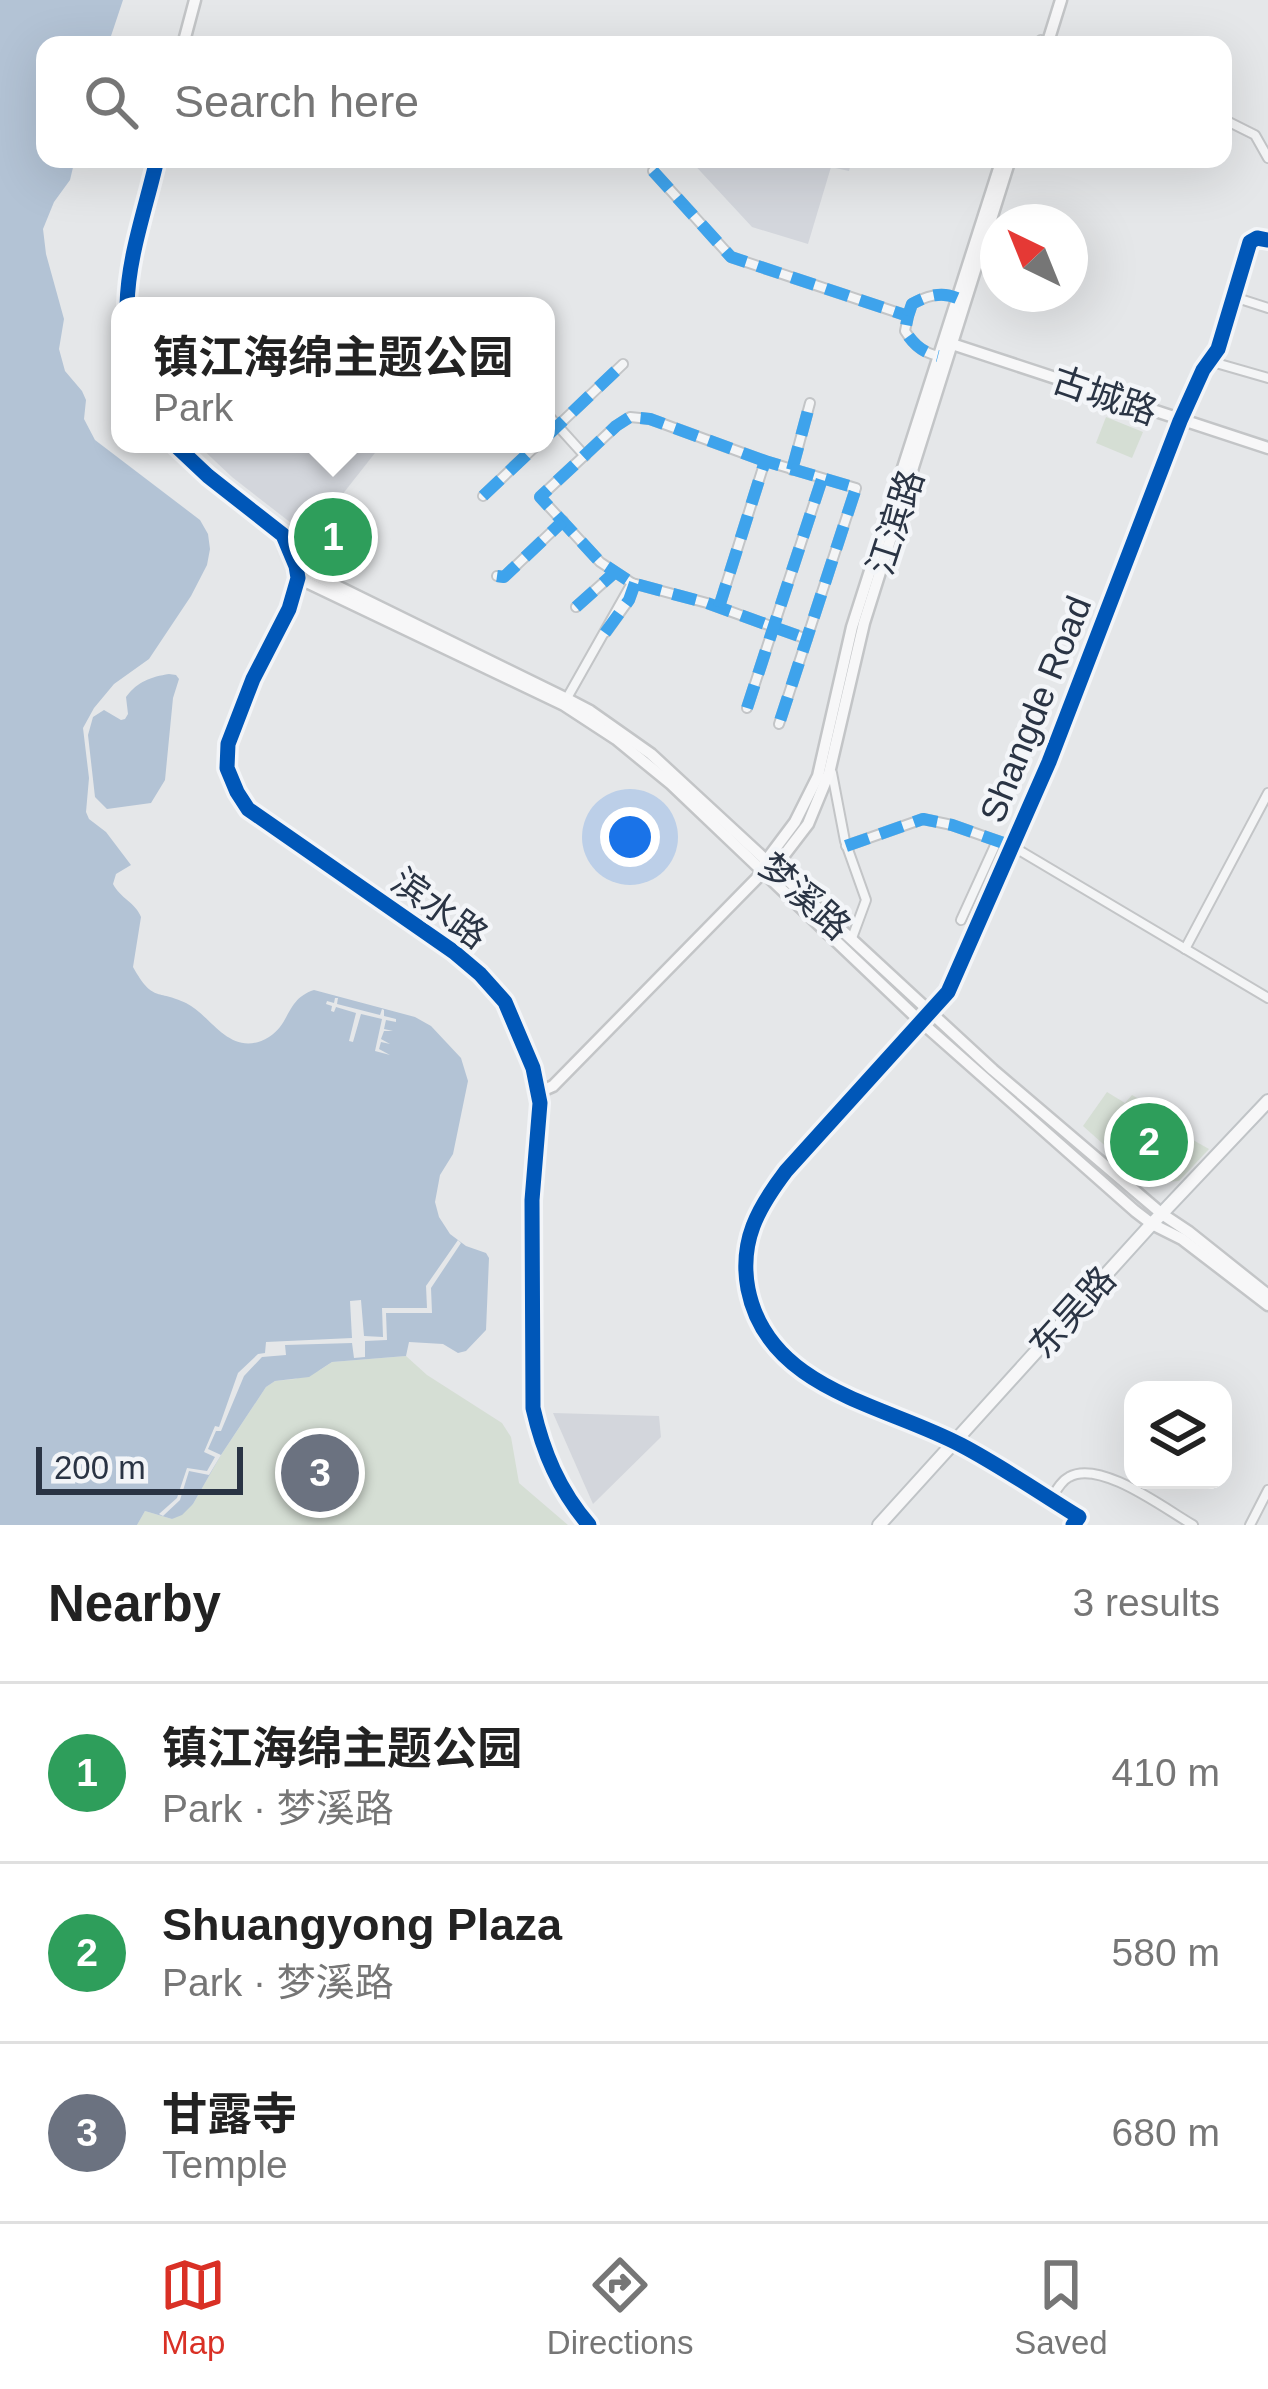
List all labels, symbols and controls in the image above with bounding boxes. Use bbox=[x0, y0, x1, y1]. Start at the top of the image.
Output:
search box bbox=[36, 36, 1232, 168]
icon: search bbox=[78, 69, 144, 135]
text: Search here bbox=[174, 76, 419, 127]
north arrow bbox=[980, 204, 1088, 312]
popup bbox=[111, 297, 555, 453]
text: 镇江海绵主题公园 bbox=[153, 332, 513, 383]
street label: 古城路 bbox=[1047, 359, 1163, 432]
text: Park bbox=[153, 386, 233, 429]
street label: 江滨路 bbox=[859, 464, 932, 580]
pin: 1 bbox=[294, 492, 372, 582]
street label: Shangde Road bbox=[971, 590, 1099, 828]
your location bbox=[600, 807, 660, 867]
street label: 梦溪路 bbox=[751, 845, 859, 948]
street label: 滨水路 bbox=[384, 860, 495, 957]
pin: 2 bbox=[1110, 1097, 1188, 1187]
street label: 东吴路 bbox=[1021, 1258, 1124, 1366]
map controls bbox=[1124, 1381, 1232, 1489]
button: layers bbox=[1124, 1381, 1232, 1489]
pin: 3 bbox=[281, 1428, 359, 1518]
scale bar bbox=[36, 1441, 243, 1494]
text: 200 m bbox=[54, 1449, 146, 1486]
text: Nearby bbox=[48, 1575, 221, 1632]
text: 3 results bbox=[1073, 1581, 1220, 1624]
text: 镇江海绵主题公园 bbox=[162, 1723, 522, 1774]
text: 1 bbox=[76, 1751, 98, 1794]
text: 410 m bbox=[1112, 1751, 1220, 1794]
text: Park · 梦溪路 bbox=[162, 1787, 394, 1830]
text: Shuangyong Plaza bbox=[162, 1899, 562, 1950]
text: 2 bbox=[76, 1931, 98, 1974]
text: 580 m bbox=[1112, 1931, 1220, 1974]
text: Park · 梦溪路 bbox=[162, 1961, 394, 2004]
text: 甘露寺 bbox=[162, 2089, 297, 2140]
text: 3 bbox=[76, 2111, 98, 2154]
text: 680 m bbox=[1112, 2111, 1220, 2154]
text: Temple bbox=[162, 2143, 288, 2186]
tab: Map bbox=[160, 2252, 226, 2362]
tab: Directions bbox=[547, 2252, 694, 2362]
tab: Saved bbox=[1014, 2252, 1108, 2362]

